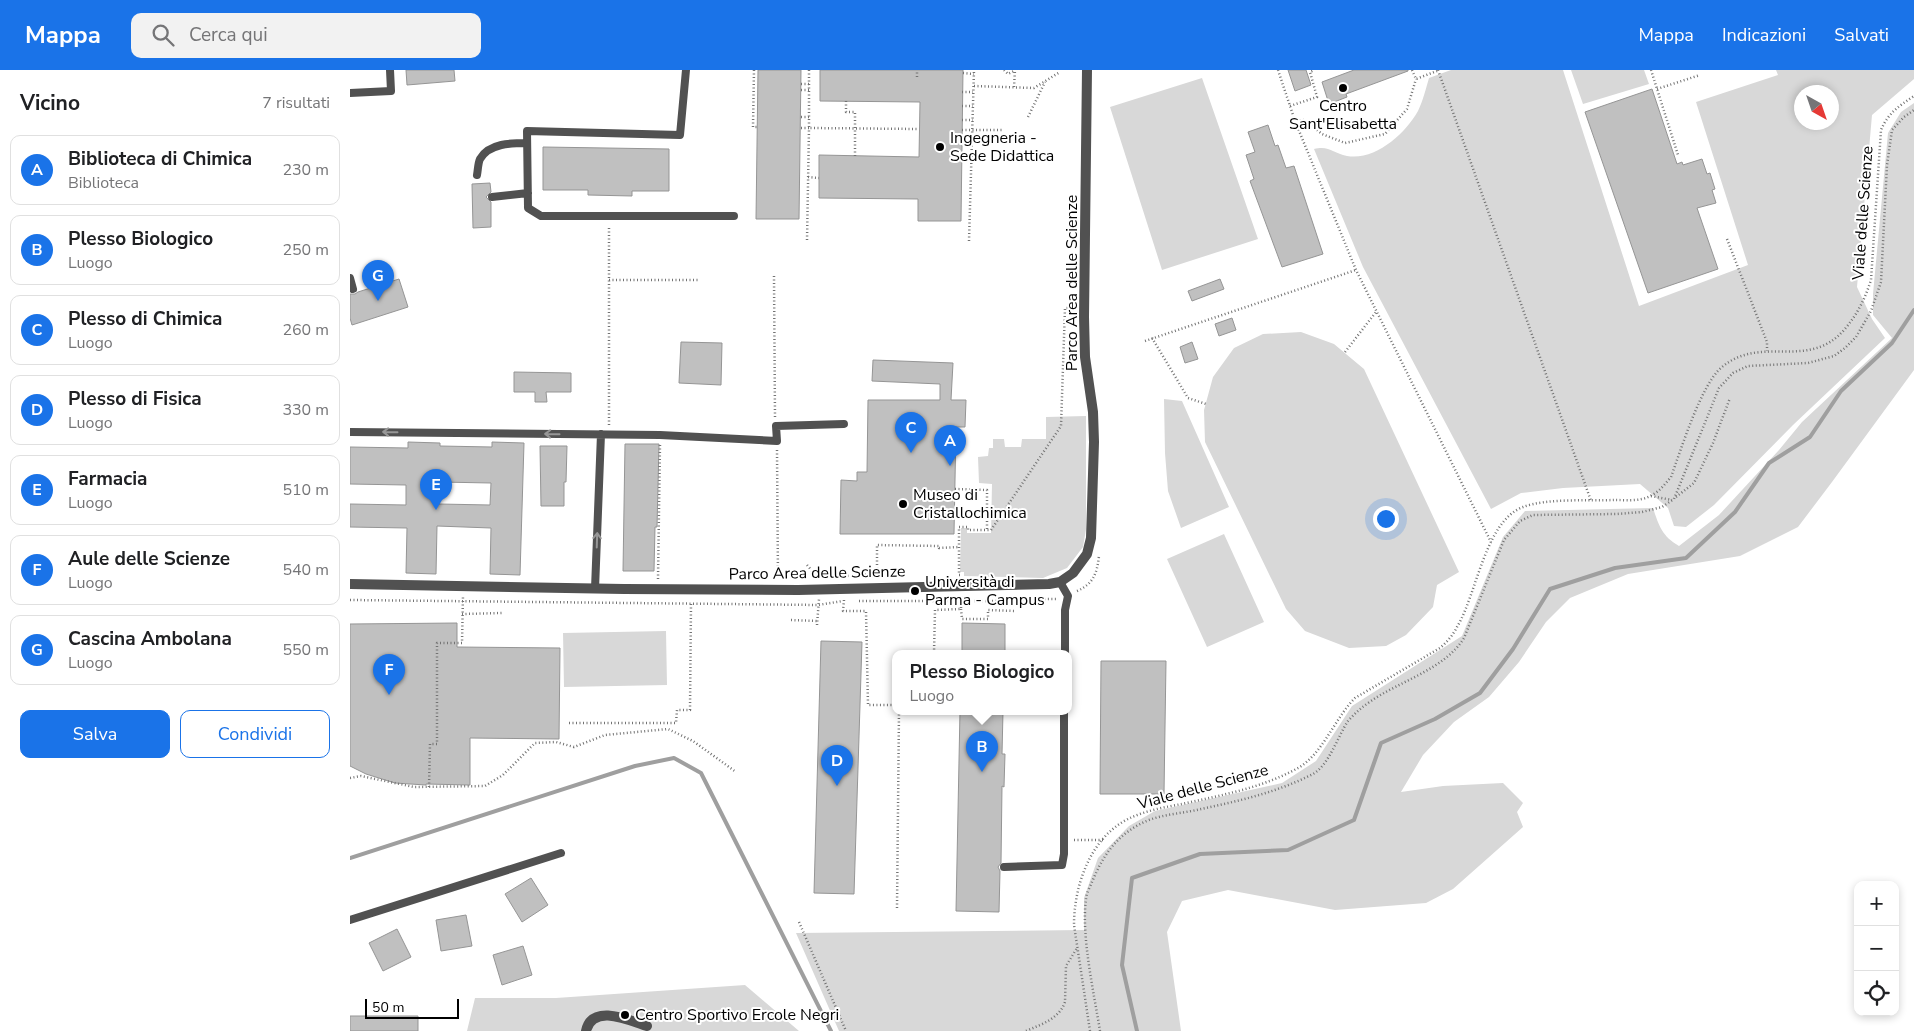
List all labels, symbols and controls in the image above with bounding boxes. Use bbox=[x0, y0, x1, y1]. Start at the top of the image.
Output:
search box bbox=[131, 13, 481, 58]
text: Mappa bbox=[25, 19, 101, 51]
icon: search bbox=[149, 21, 177, 49]
text: Cerca qui bbox=[189, 22, 268, 48]
text: Mappa bbox=[1638, 23, 1694, 47]
text: Indicazioni bbox=[1722, 23, 1806, 47]
text: Salvati bbox=[1834, 23, 1889, 47]
marker: Centro Sant'Elisabetta bbox=[1337, 82, 1349, 94]
north arrow bbox=[1794, 85, 1839, 130]
text: Vicino bbox=[20, 89, 80, 117]
text: 7 risultati bbox=[262, 92, 330, 114]
place label: Centro Sant'Elisabetta bbox=[1289, 95, 1397, 135]
place label: Ingegneria - Sede Didattica bbox=[950, 127, 1054, 167]
marker: Ingegneria - Sede Didattica bbox=[934, 141, 946, 153]
street label: Viale delle Scienze bbox=[1847, 145, 1879, 282]
text: Biblioteca di Chimica bbox=[68, 146, 252, 172]
text: A bbox=[31, 159, 43, 181]
text: 230 m bbox=[282, 159, 329, 181]
text: Biblioteca bbox=[68, 172, 139, 194]
street label: Parco Area delle Scienze bbox=[1061, 195, 1083, 371]
text: Plesso Biologico bbox=[68, 226, 213, 252]
text: B bbox=[31, 239, 43, 261]
text: 250 m bbox=[282, 239, 329, 261]
text: Luogo bbox=[68, 252, 113, 274]
pin: G bbox=[362, 260, 394, 301]
text: Plesso di Chimica bbox=[68, 306, 222, 332]
text: C bbox=[32, 319, 42, 341]
text: 260 m bbox=[282, 319, 329, 341]
text: Luogo bbox=[68, 332, 113, 354]
text: Plesso di Fisica bbox=[68, 386, 202, 412]
text: D bbox=[31, 399, 43, 421]
text: 330 m bbox=[282, 399, 329, 421]
text: Luogo bbox=[68, 412, 113, 434]
pin: C bbox=[895, 412, 927, 453]
pin: A bbox=[934, 425, 966, 466]
one-way arrow bbox=[382, 427, 398, 437]
one-way arrow bbox=[544, 429, 560, 439]
text: Farmacia bbox=[68, 466, 147, 492]
pin: E bbox=[420, 469, 452, 510]
text: E bbox=[32, 479, 42, 501]
text: 510 m bbox=[282, 479, 329, 501]
place label: Museo di Cristallochimica bbox=[913, 484, 1027, 524]
text: Luogo bbox=[68, 492, 113, 514]
marker: Museo di Cristallochimica bbox=[897, 498, 909, 510]
your location bbox=[1373, 506, 1399, 532]
one-way arrow bbox=[592, 532, 602, 548]
text: Aule delle Scienze bbox=[68, 546, 230, 572]
text: F bbox=[33, 559, 42, 581]
text: 540 m bbox=[282, 559, 329, 581]
street label: Parco Area delle Scienze bbox=[728, 560, 906, 586]
place label: Università di Parma - Campus bbox=[925, 571, 1045, 611]
text: Luogo bbox=[68, 572, 113, 594]
marker: Università di Parma - Campus bbox=[909, 585, 921, 597]
text: Cascina Ambolana bbox=[68, 626, 232, 652]
text: G bbox=[31, 639, 43, 661]
text: 550 m bbox=[282, 639, 329, 661]
popup bbox=[892, 650, 1072, 715]
text: Luogo bbox=[68, 652, 113, 674]
pin: F bbox=[373, 654, 405, 695]
text: Plesso Biologico bbox=[909, 659, 1055, 685]
text: Luogo bbox=[909, 685, 954, 707]
button: Salva bbox=[20, 710, 170, 758]
button: Condividi bbox=[180, 710, 330, 758]
pin: B bbox=[966, 731, 998, 772]
pin: D bbox=[821, 745, 853, 786]
street label: Viale delle Scienze bbox=[1134, 759, 1271, 815]
map controls bbox=[1854, 881, 1899, 1016]
button: + bbox=[1854, 881, 1899, 926]
button: − bbox=[1854, 926, 1899, 971]
button: locate bbox=[1854, 971, 1899, 1016]
scale bar bbox=[365, 996, 459, 1019]
text: 50 m bbox=[372, 998, 404, 1017]
place label: Centro Sportivo Ercole Negri bbox=[635, 1004, 839, 1026]
marker: Centro Sportivo Ercole Negri bbox=[619, 1009, 631, 1021]

